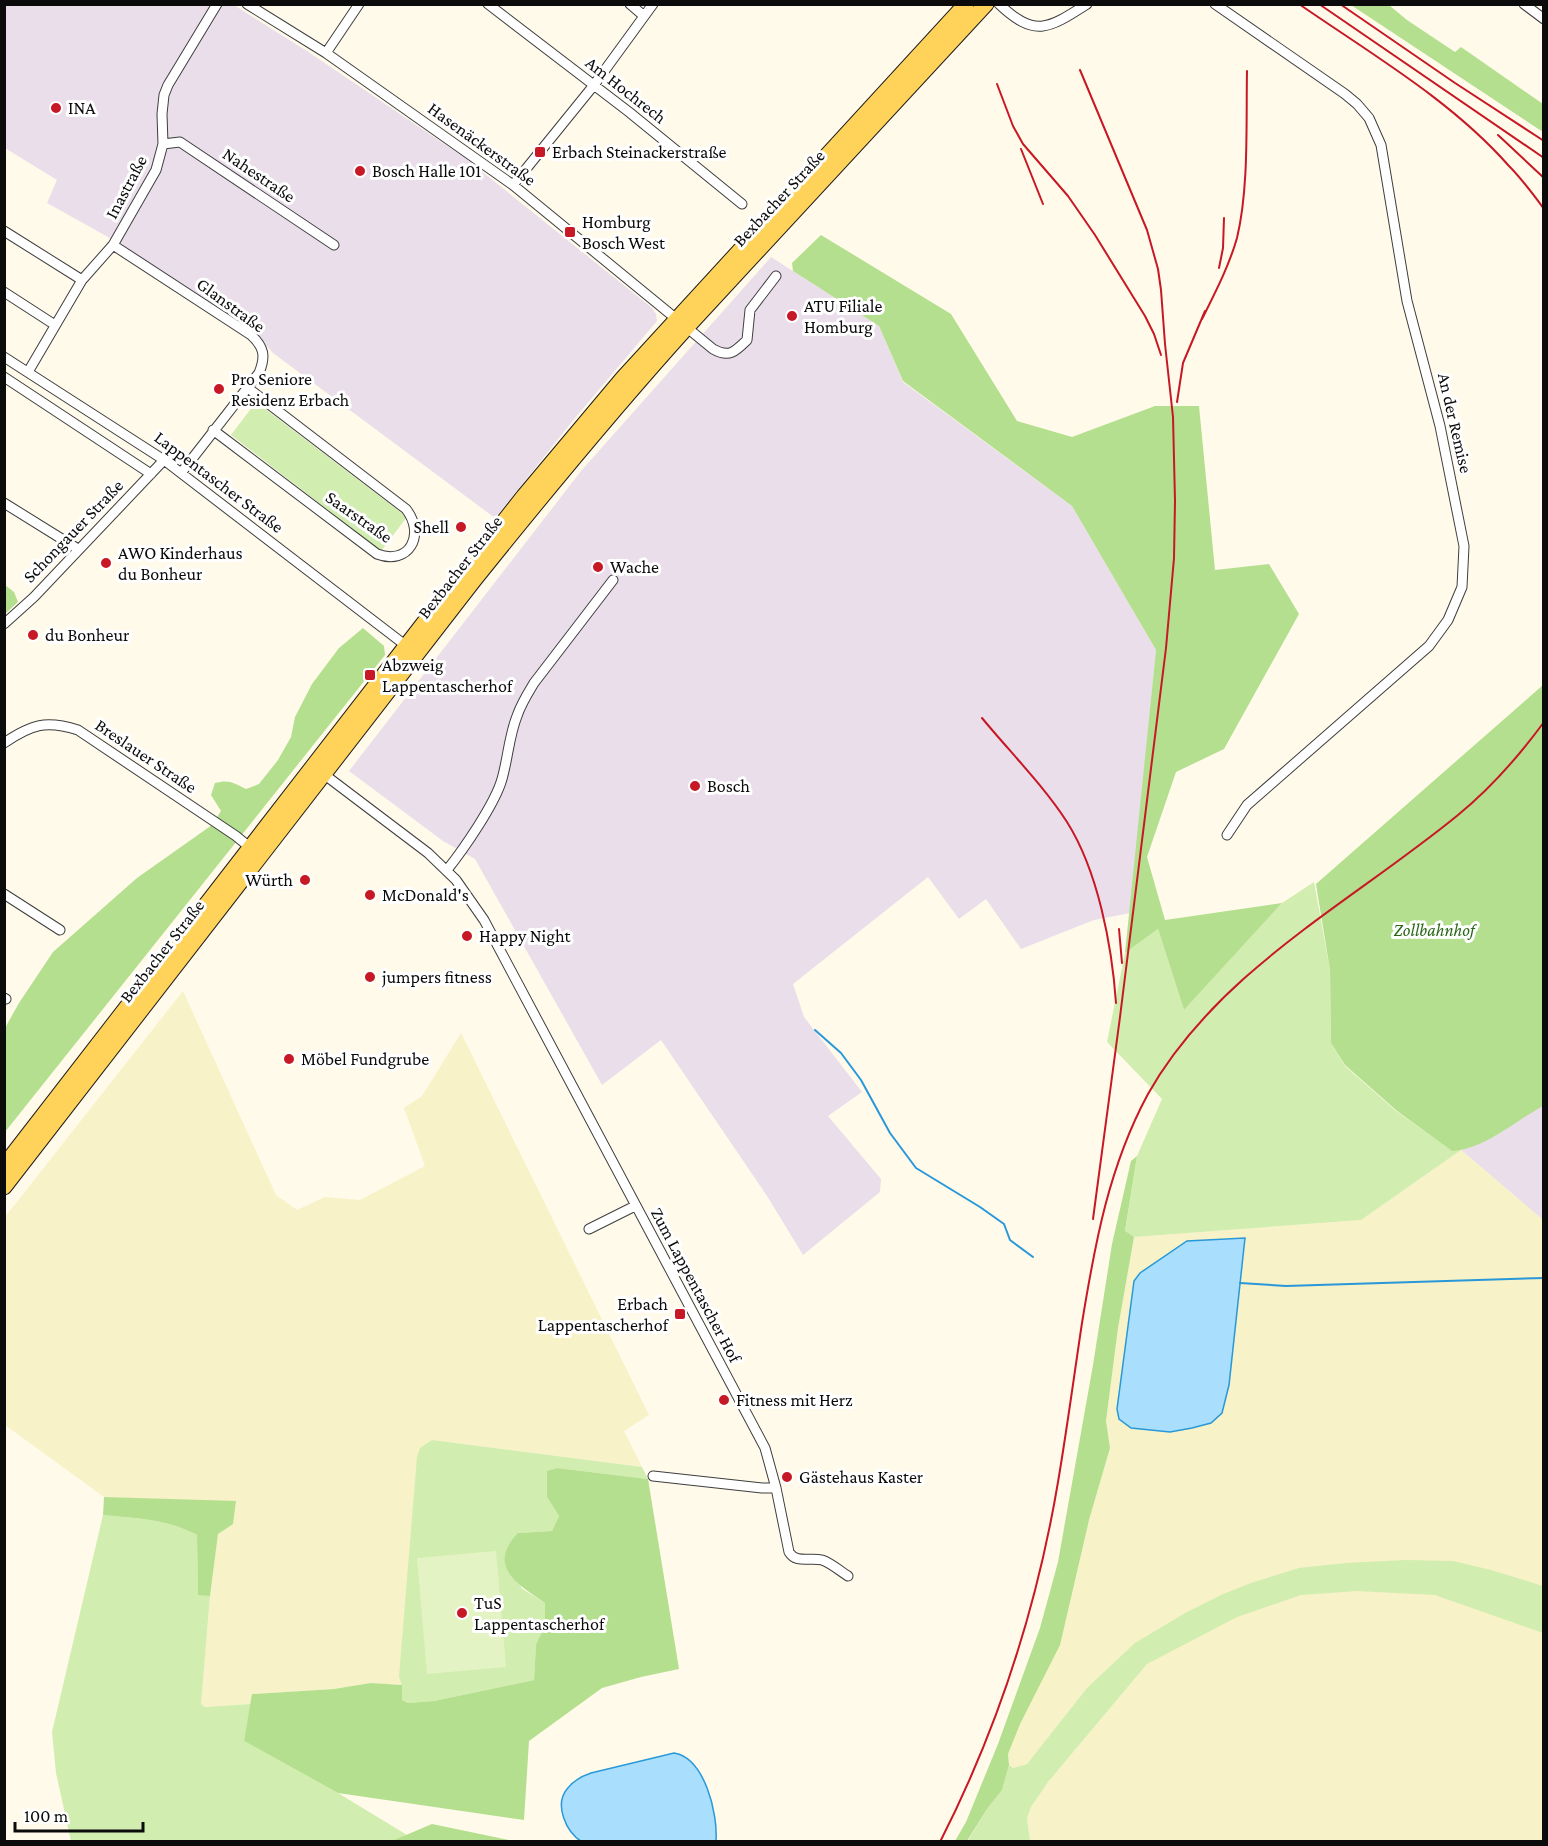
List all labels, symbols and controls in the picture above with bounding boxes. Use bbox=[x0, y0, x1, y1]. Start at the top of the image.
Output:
street label: Am Hochrech bbox=[582, 52, 671, 128]
place label: INA bbox=[68, 98, 96, 118]
street label: Hasenäckerstraße bbox=[424, 98, 540, 190]
marker: INA bbox=[49, 101, 63, 115]
place label: Erbach Steinackerstraße bbox=[552, 142, 726, 162]
street label: Nahestraße bbox=[219, 144, 299, 207]
marker: Erbach Steinackerstraße bbox=[533, 145, 547, 159]
street label: Bexbacher Straße bbox=[729, 145, 829, 251]
street label: Inastraße bbox=[101, 152, 151, 222]
place label: Bosch Halle 101 bbox=[372, 161, 481, 181]
marker: Bosch Halle 101 bbox=[353, 164, 367, 178]
place label: Homburg Bosch West bbox=[582, 212, 666, 253]
marker: Homburg Bosch West bbox=[563, 225, 577, 239]
street label: Glanstraße bbox=[193, 274, 269, 336]
place label: ATU Filiale Homburg bbox=[804, 296, 882, 337]
marker: ATU Filiale Homburg bbox=[785, 309, 799, 323]
place label: Pro Seniore Residenz Erbach bbox=[231, 369, 350, 410]
street label: An der Remise bbox=[1434, 371, 1476, 475]
marker: Pro Seniore Residenz Erbach bbox=[212, 382, 226, 396]
street label: Lappentascher Straße bbox=[151, 427, 288, 537]
street label: Schongauer Straße bbox=[19, 475, 127, 586]
street label: Saarstraße bbox=[322, 487, 396, 547]
street label: Bexbacher Straße bbox=[414, 512, 506, 622]
place label: Shell bbox=[414, 517, 449, 537]
marker: Shell bbox=[454, 520, 468, 534]
place label: AWO Kinderhaus du Bonheur bbox=[118, 543, 243, 584]
marker: AWO Kinderhaus du Bonheur bbox=[99, 556, 113, 570]
place label: Wache bbox=[610, 557, 659, 577]
marker: Wache bbox=[591, 560, 605, 574]
place label: du Bonheur bbox=[45, 625, 130, 645]
marker: du Bonheur bbox=[26, 628, 40, 642]
place label: Abzweig Lappentascherhof bbox=[382, 655, 514, 696]
marker: Abzweig Lappentascherhof bbox=[363, 668, 377, 682]
street label: Breslauer Straße bbox=[92, 715, 200, 797]
place label: Bosch bbox=[707, 776, 750, 796]
marker: Bosch bbox=[688, 779, 702, 793]
place label: Würth bbox=[245, 870, 293, 890]
marker: Würth bbox=[298, 873, 312, 887]
place label: McDonald's bbox=[382, 885, 469, 905]
marker: McDonald's bbox=[363, 888, 377, 902]
street label: Bexbacher Straße bbox=[116, 896, 208, 1006]
park label: Zollbahnhof bbox=[1393, 920, 1477, 940]
place label: Happy Night bbox=[479, 926, 572, 946]
marker: Happy Night bbox=[460, 929, 474, 943]
place label: jumpers fitness bbox=[381, 967, 492, 988]
marker: jumpers fitness bbox=[363, 970, 377, 984]
place label: Möbel Fundgrube bbox=[301, 1049, 429, 1069]
marker: Möbel Fundgrube bbox=[282, 1052, 296, 1066]
street label: Zum Lappentascher Hof bbox=[647, 1204, 746, 1367]
place label: Erbach Lappentascherhof bbox=[538, 1294, 670, 1335]
marker: Erbach Lappentascherhof bbox=[673, 1307, 687, 1321]
place label: Fitness mit Herz bbox=[736, 1390, 853, 1410]
marker: Fitness mit Herz bbox=[717, 1393, 731, 1407]
place label: Gästehaus Kaster bbox=[799, 1467, 924, 1487]
marker: Gästehaus Kaster bbox=[780, 1470, 794, 1484]
place label: TuS Lappentascherhof bbox=[474, 1593, 606, 1634]
marker: TuS Lappentascherhof bbox=[455, 1606, 469, 1620]
scale bar bbox=[15, 1795, 142, 1833]
text: 100 m bbox=[24, 1806, 69, 1826]

